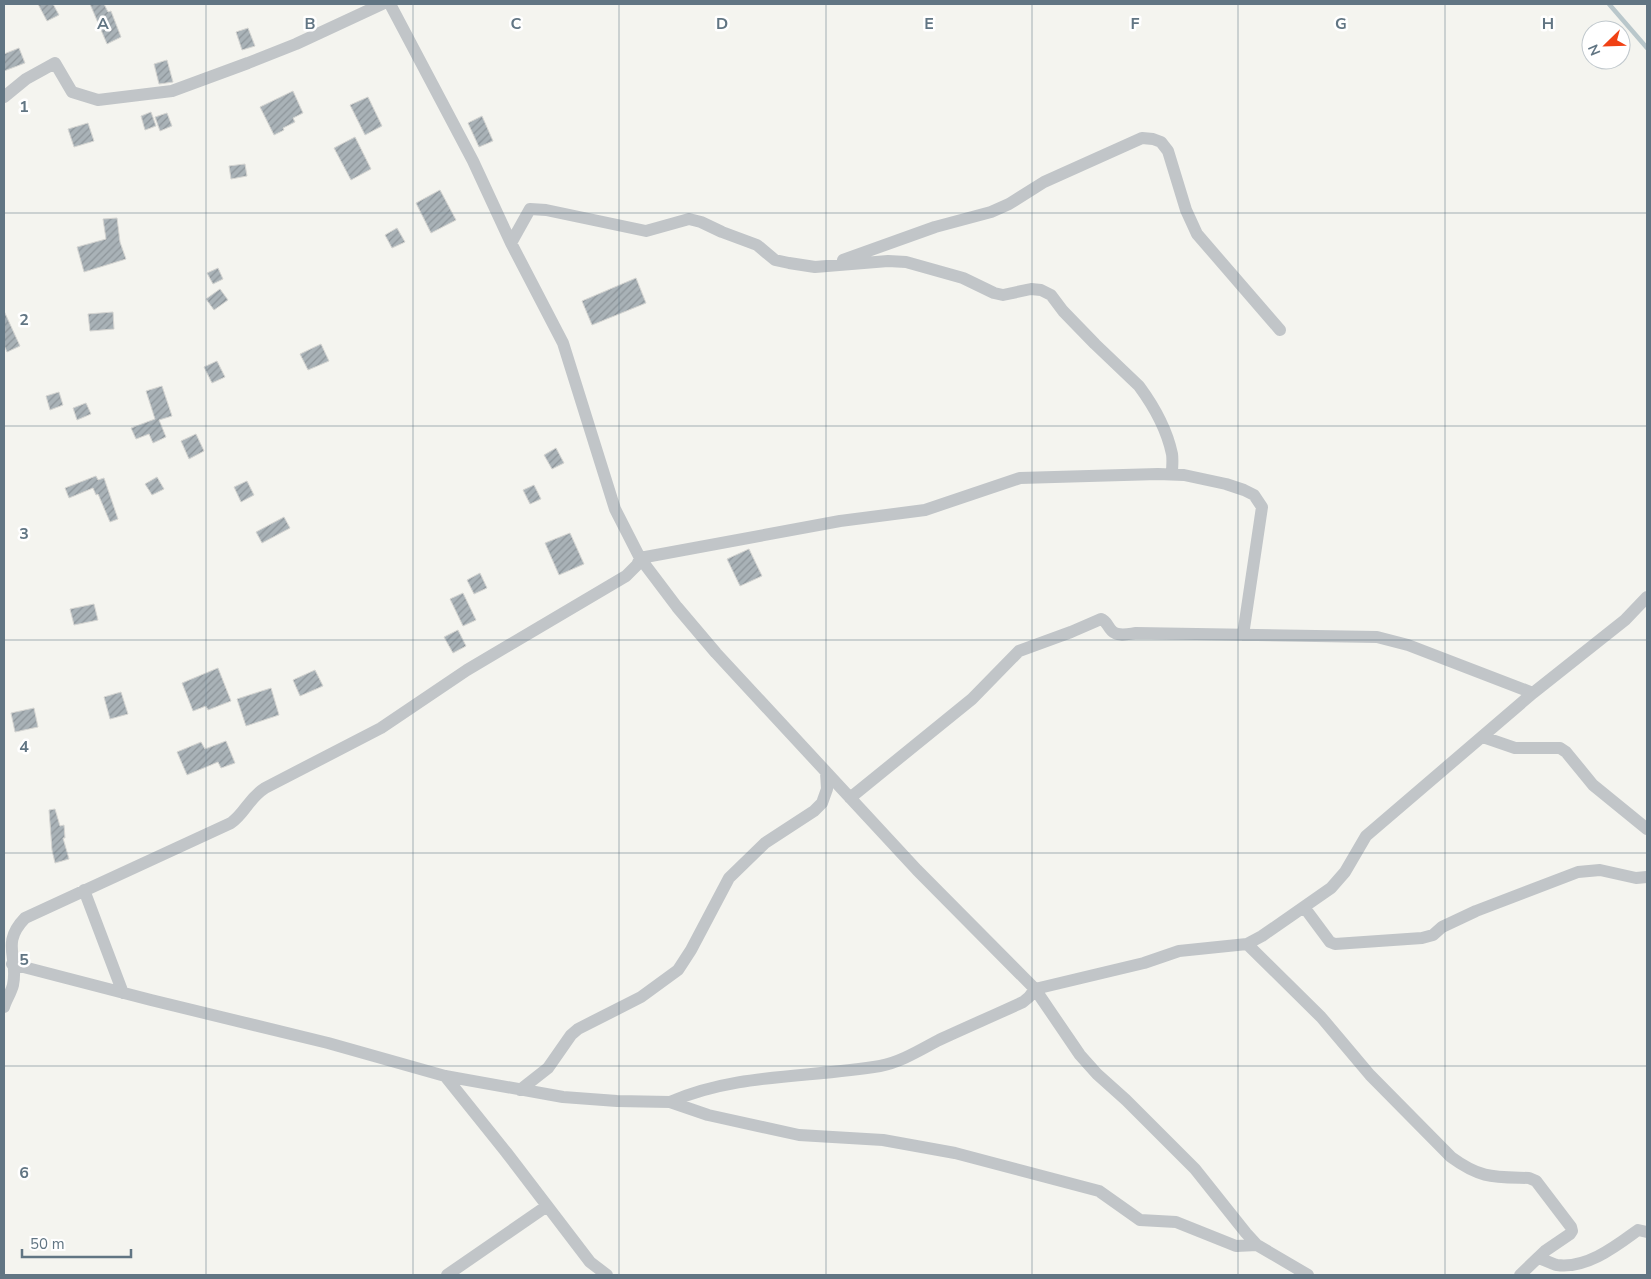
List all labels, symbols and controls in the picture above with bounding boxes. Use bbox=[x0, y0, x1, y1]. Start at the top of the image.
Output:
text: A bbox=[97, 13, 109, 35]
text: B bbox=[304, 13, 316, 35]
text: C bbox=[511, 13, 522, 35]
text: D bbox=[716, 13, 728, 35]
text: E bbox=[924, 13, 934, 35]
text: F bbox=[1131, 13, 1140, 35]
text: G bbox=[1335, 13, 1347, 35]
text: H bbox=[1542, 13, 1554, 35]
north arrow bbox=[1581, 20, 1631, 70]
text: N bbox=[1584, 41, 1605, 58]
text: 1 bbox=[19, 96, 29, 118]
text: 2 bbox=[19, 309, 29, 331]
text: 3 bbox=[19, 523, 29, 545]
text: 4 bbox=[19, 736, 29, 758]
text: 5 bbox=[19, 949, 29, 971]
text: 6 bbox=[19, 1162, 29, 1184]
scale bar bbox=[22, 1226, 131, 1258]
text: 50 m bbox=[30, 1234, 65, 1254]

